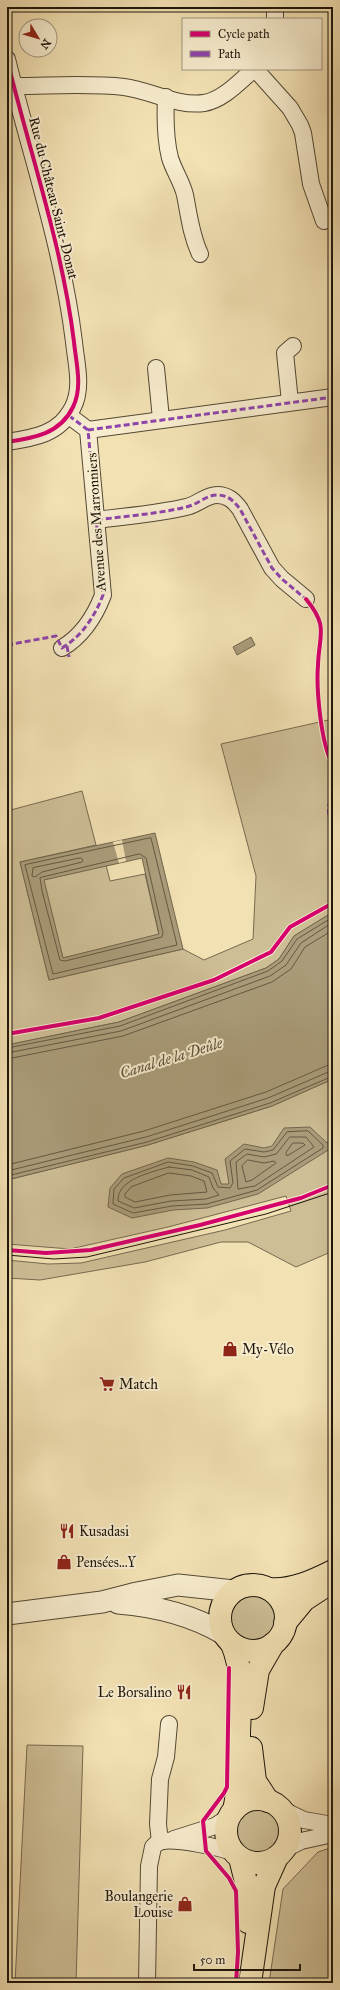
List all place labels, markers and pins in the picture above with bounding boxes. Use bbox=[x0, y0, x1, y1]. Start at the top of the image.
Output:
shop icon: My-Vélo bbox=[221, 1340, 239, 1358]
place label: My-Vélo bbox=[242, 1341, 294, 1358]
supermarket icon: Match bbox=[98, 1375, 116, 1393]
place label: Match bbox=[119, 1376, 158, 1393]
restaurant icon: Kusadasi bbox=[58, 1522, 76, 1540]
place label: Kusadasi bbox=[79, 1523, 129, 1540]
shop icon: Pensées...Y bbox=[55, 1553, 73, 1571]
place label: Pensées...Y bbox=[76, 1554, 137, 1571]
restaurant icon: Le Borsalino bbox=[175, 1683, 193, 1701]
place label: Le Borsalino bbox=[98, 1684, 172, 1701]
place label: Boulangerie Louise bbox=[105, 1888, 173, 1921]
shop icon: Boulangerie Louise bbox=[176, 1895, 194, 1913]

